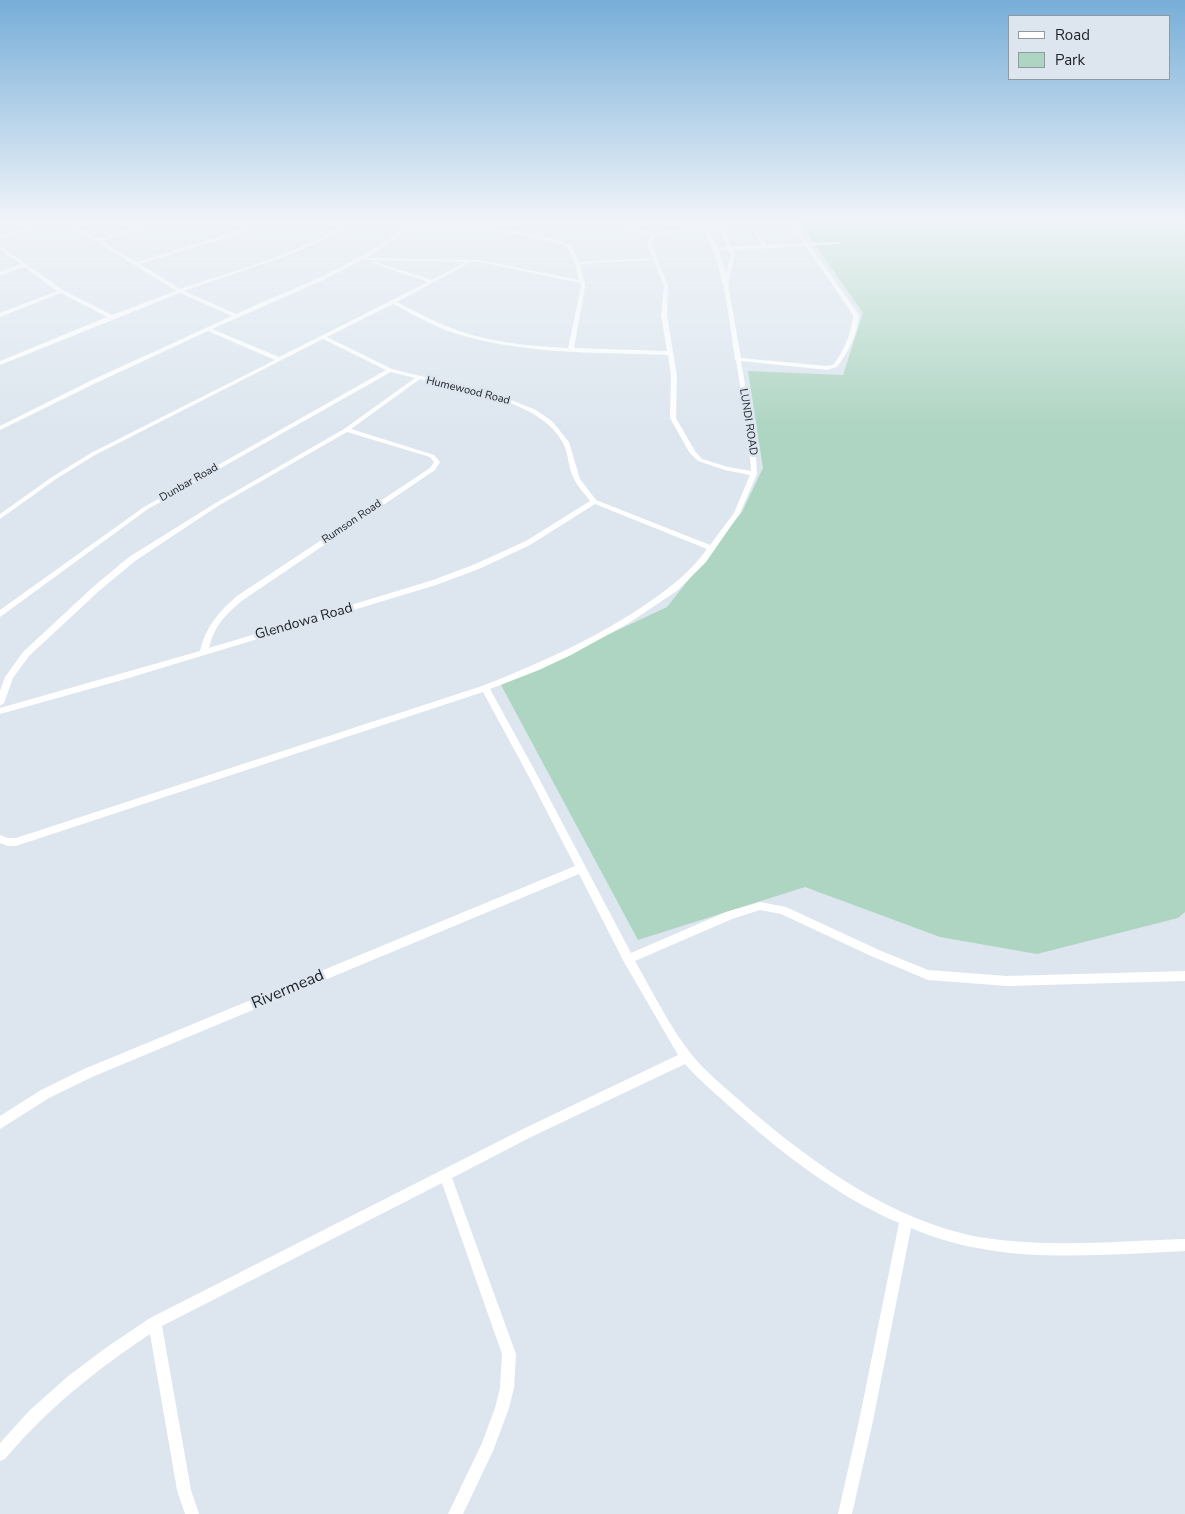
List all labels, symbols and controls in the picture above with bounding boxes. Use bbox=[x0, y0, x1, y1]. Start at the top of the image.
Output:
legend bbox=[1008, 15, 1170, 80]
text: Road bbox=[1055, 25, 1090, 45]
text: Park bbox=[1055, 50, 1085, 70]
street label: Humewood Road bbox=[425, 374, 511, 408]
street label: LUNDI ROAD bbox=[736, 388, 760, 456]
street label: Dunbar Road bbox=[157, 461, 221, 505]
street label: Rumson Road bbox=[320, 497, 384, 547]
street label: Glendowa Road bbox=[253, 600, 355, 644]
street label: Rivermead bbox=[249, 966, 327, 1014]

